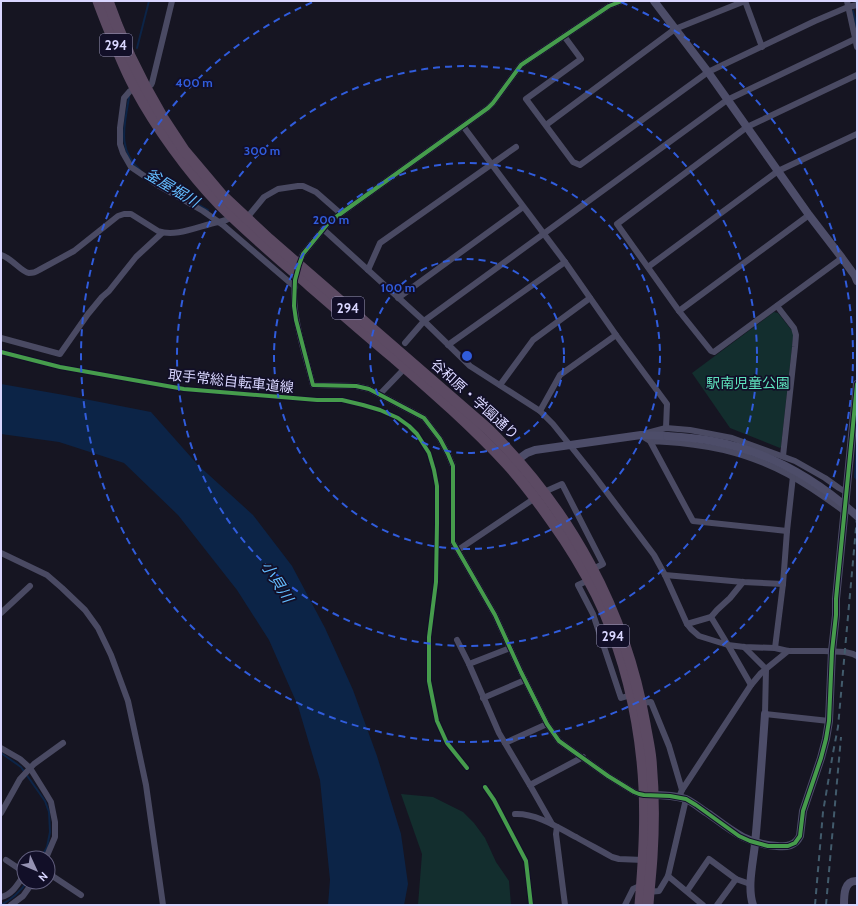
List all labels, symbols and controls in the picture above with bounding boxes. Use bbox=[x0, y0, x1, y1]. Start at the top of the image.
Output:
road number: 294 bbox=[100, 34, 132, 56]
text: 400 m bbox=[175, 75, 213, 90]
text: 300 m bbox=[244, 143, 280, 158]
water label: 釜屋堀川 bbox=[142, 165, 204, 212]
text: 200 m bbox=[313, 212, 349, 227]
text: 100 m bbox=[381, 280, 415, 295]
road number: 294 bbox=[332, 297, 364, 319]
centre of rings bbox=[460, 349, 474, 363]
street label: 谷和原・学園通り bbox=[427, 355, 523, 443]
street label: 取手常総自転車道線 bbox=[167, 365, 295, 397]
park label: 駅南児童公園 bbox=[706, 374, 790, 392]
water label: 小貝川 bbox=[257, 558, 298, 608]
road number: 294 bbox=[597, 625, 629, 647]
north arrow bbox=[16, 850, 56, 890]
text: N bbox=[35, 869, 51, 885]

